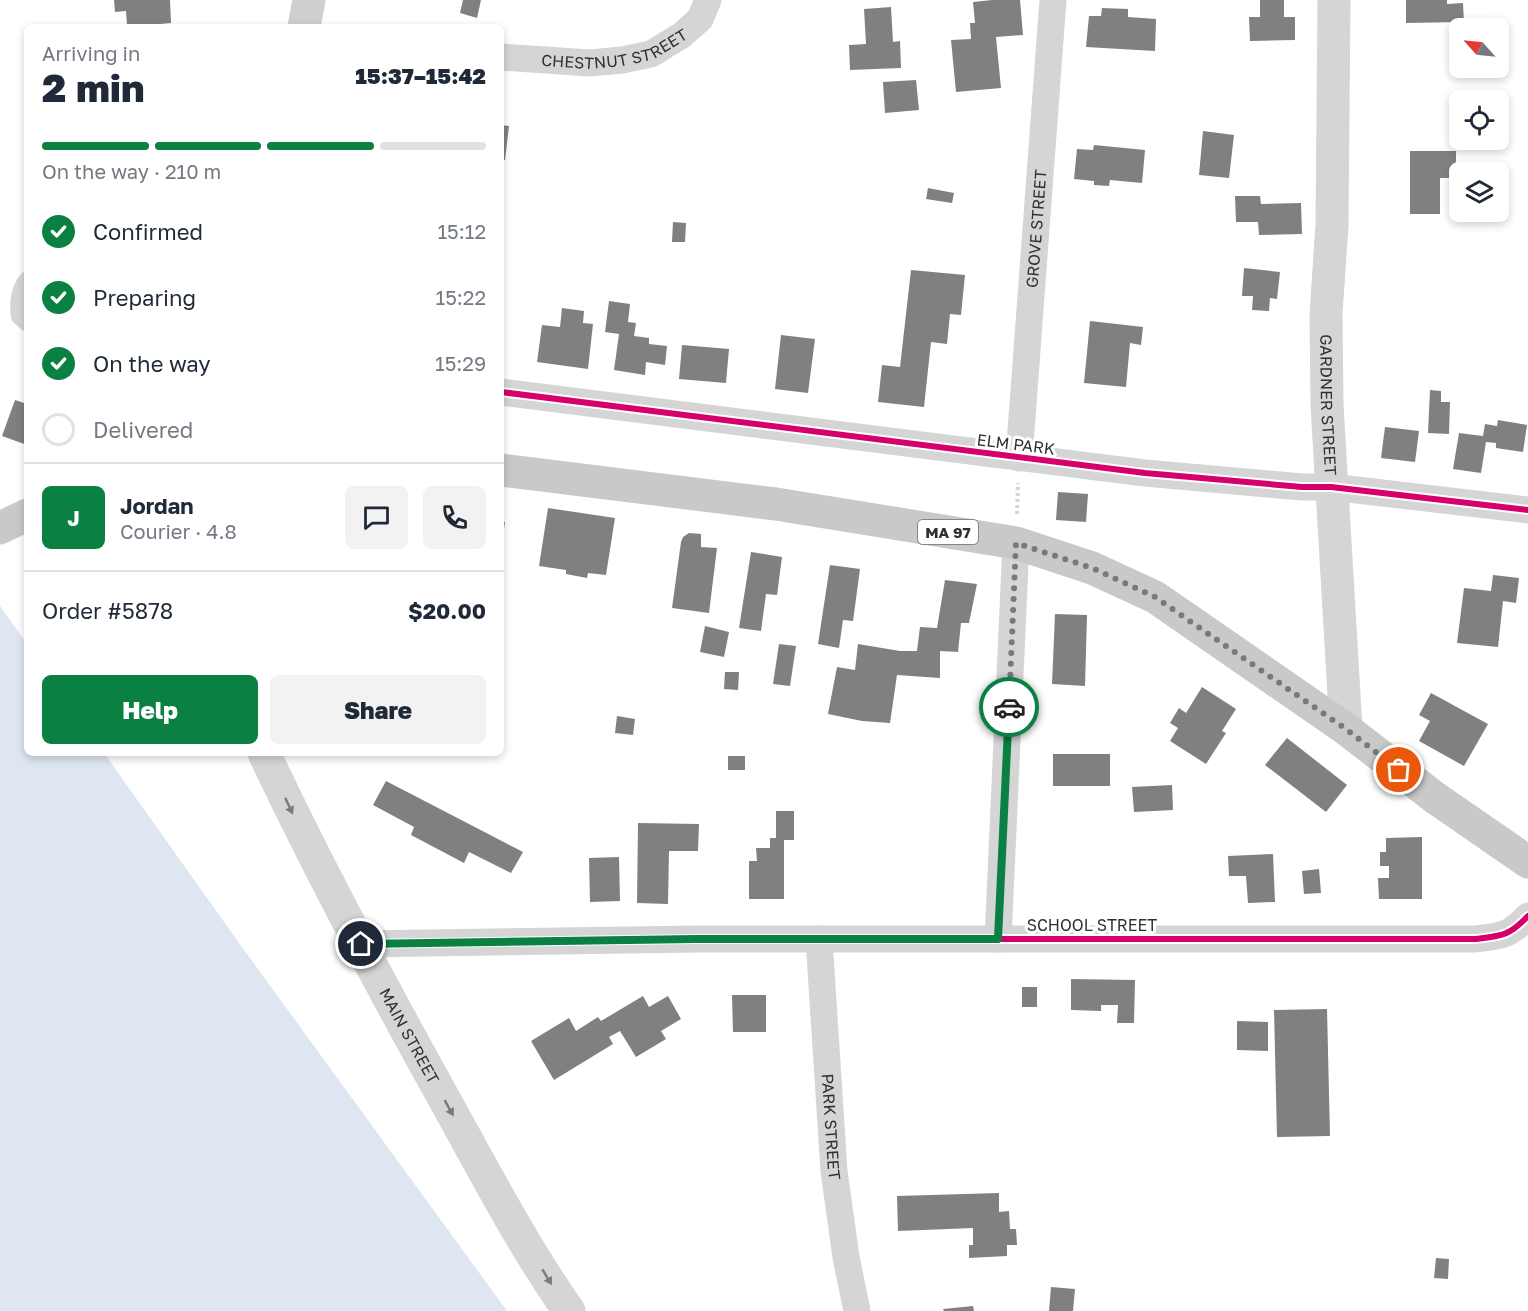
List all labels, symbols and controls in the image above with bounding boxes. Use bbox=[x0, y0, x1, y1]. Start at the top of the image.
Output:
north arrow bbox=[1449, 18, 1509, 78]
map controls bbox=[1449, 18, 1509, 222]
street label: CHESTNUT STREET bbox=[541, 24, 691, 73]
text: Arriving in bbox=[42, 41, 140, 65]
text: 15:37–15:42 bbox=[355, 62, 486, 89]
text: 2 min bbox=[42, 64, 145, 111]
button: locate bbox=[1449, 90, 1509, 150]
text: On the way · 210 m bbox=[42, 159, 221, 183]
button: layers bbox=[1449, 162, 1509, 222]
street label: GROVE STREET bbox=[1022, 169, 1050, 289]
icon: check bbox=[42, 215, 75, 248]
text: Confirmed bbox=[93, 218, 203, 245]
text: 15:12 bbox=[437, 219, 486, 243]
icon: check bbox=[42, 281, 75, 314]
text: Preparing bbox=[93, 284, 196, 311]
text: 15:22 bbox=[436, 285, 486, 309]
street label: GARDNER STREET bbox=[1316, 334, 1341, 476]
icon: check bbox=[42, 347, 75, 380]
text: On the way bbox=[93, 350, 211, 377]
text: 15:29 bbox=[435, 351, 486, 375]
text: Delivered bbox=[93, 416, 193, 443]
street label: ELM PARK bbox=[976, 429, 1056, 459]
button: chat bbox=[345, 486, 408, 549]
button: phone bbox=[423, 486, 486, 549]
text: Jordan bbox=[120, 492, 194, 519]
text: J bbox=[67, 504, 80, 531]
text: Courier · 4.8 bbox=[120, 519, 237, 543]
road number: MA 97 bbox=[918, 520, 978, 544]
text: Order #5878 bbox=[42, 597, 173, 624]
text: $20.00 bbox=[408, 597, 486, 624]
button: Help bbox=[42, 675, 258, 744]
button: Share bbox=[270, 675, 486, 744]
courier bbox=[979, 677, 1039, 737]
icon: car bbox=[993, 691, 1026, 724]
pin bbox=[1373, 744, 1424, 795]
icon: bag bbox=[1382, 753, 1415, 786]
one-way arrow bbox=[285, 797, 294, 814]
street label: SCHOOL STREET bbox=[1027, 915, 1157, 935]
pin bbox=[335, 918, 386, 969]
icon: home bbox=[344, 927, 377, 960]
street label: MAIN STREET bbox=[375, 984, 444, 1087]
street label: PARK STREET bbox=[818, 1073, 845, 1181]
one-way arrow bbox=[444, 1100, 454, 1117]
one-way arrow bbox=[541, 1269, 552, 1285]

